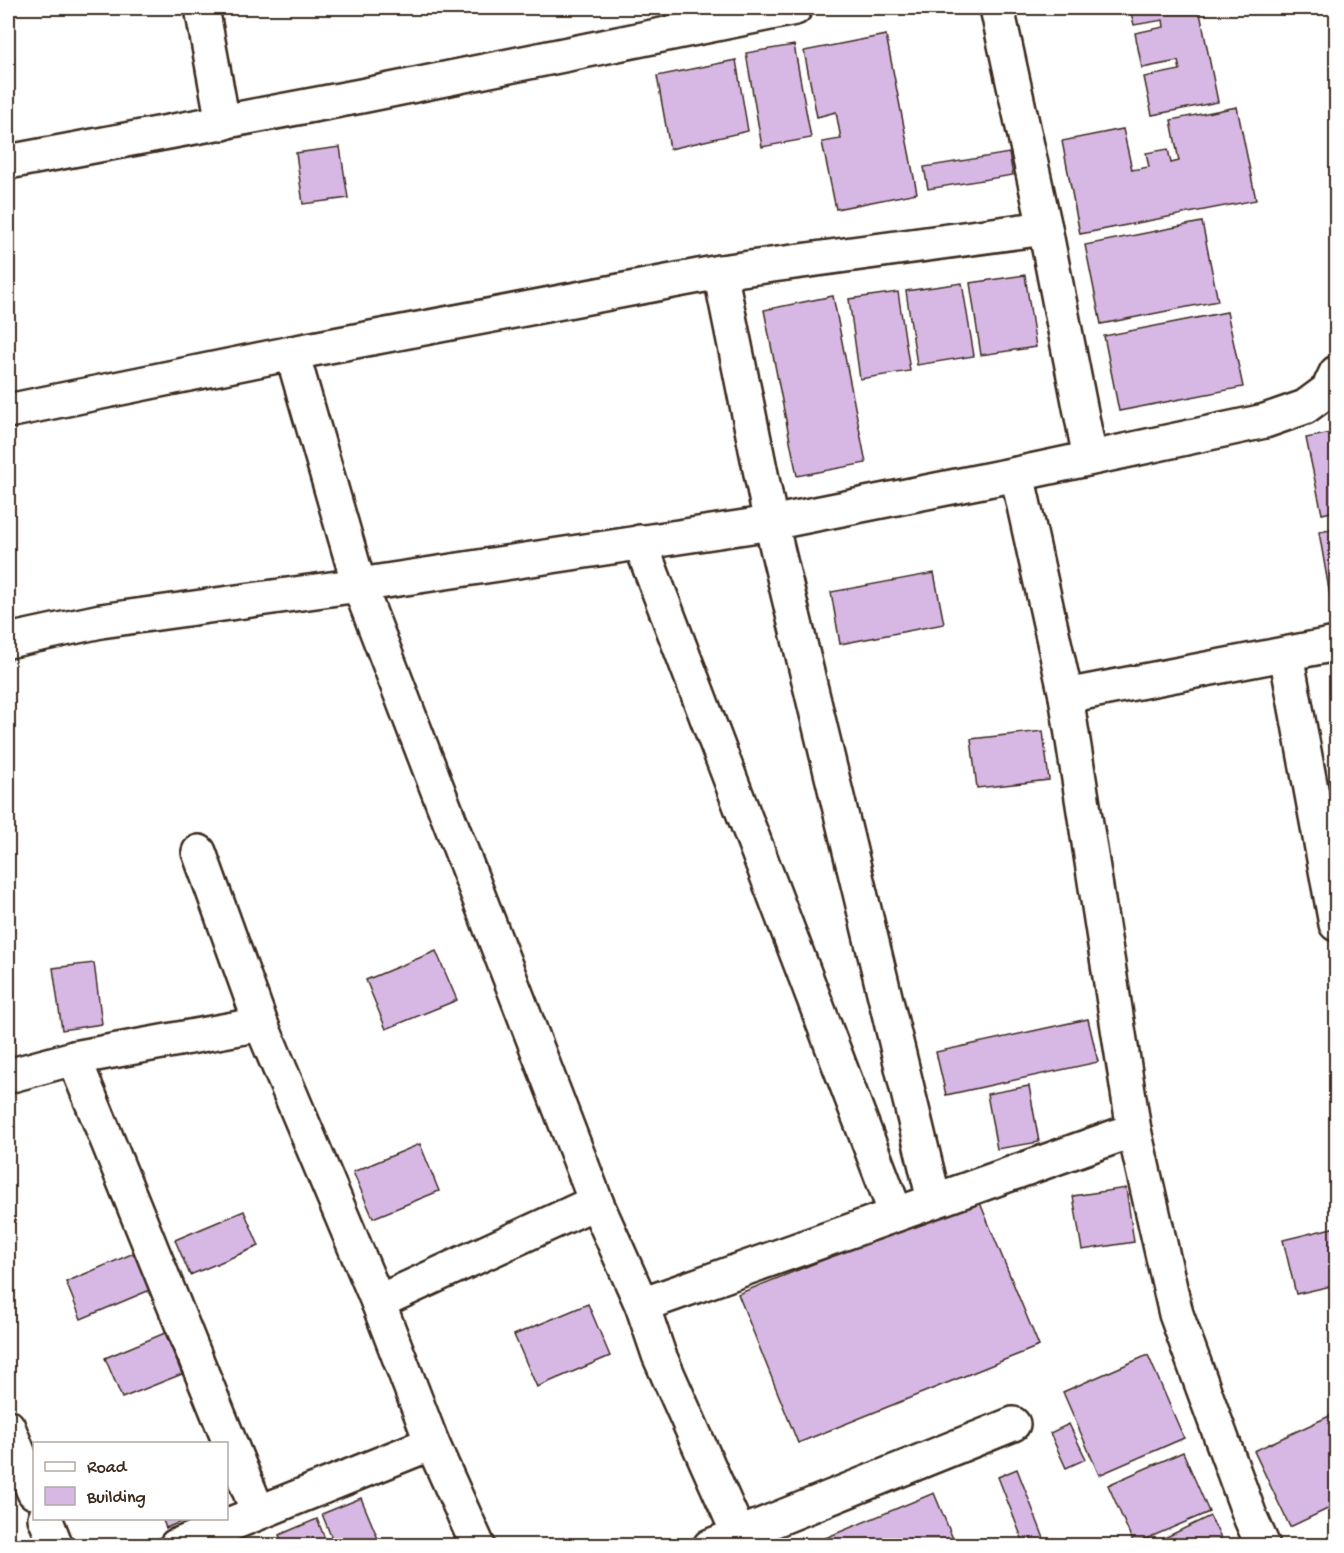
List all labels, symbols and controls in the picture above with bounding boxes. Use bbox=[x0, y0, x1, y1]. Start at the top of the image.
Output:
legend bbox=[33, 1442, 228, 1520]
text: Road bbox=[87, 1458, 128, 1479]
text: Building bbox=[86, 1488, 146, 1509]

